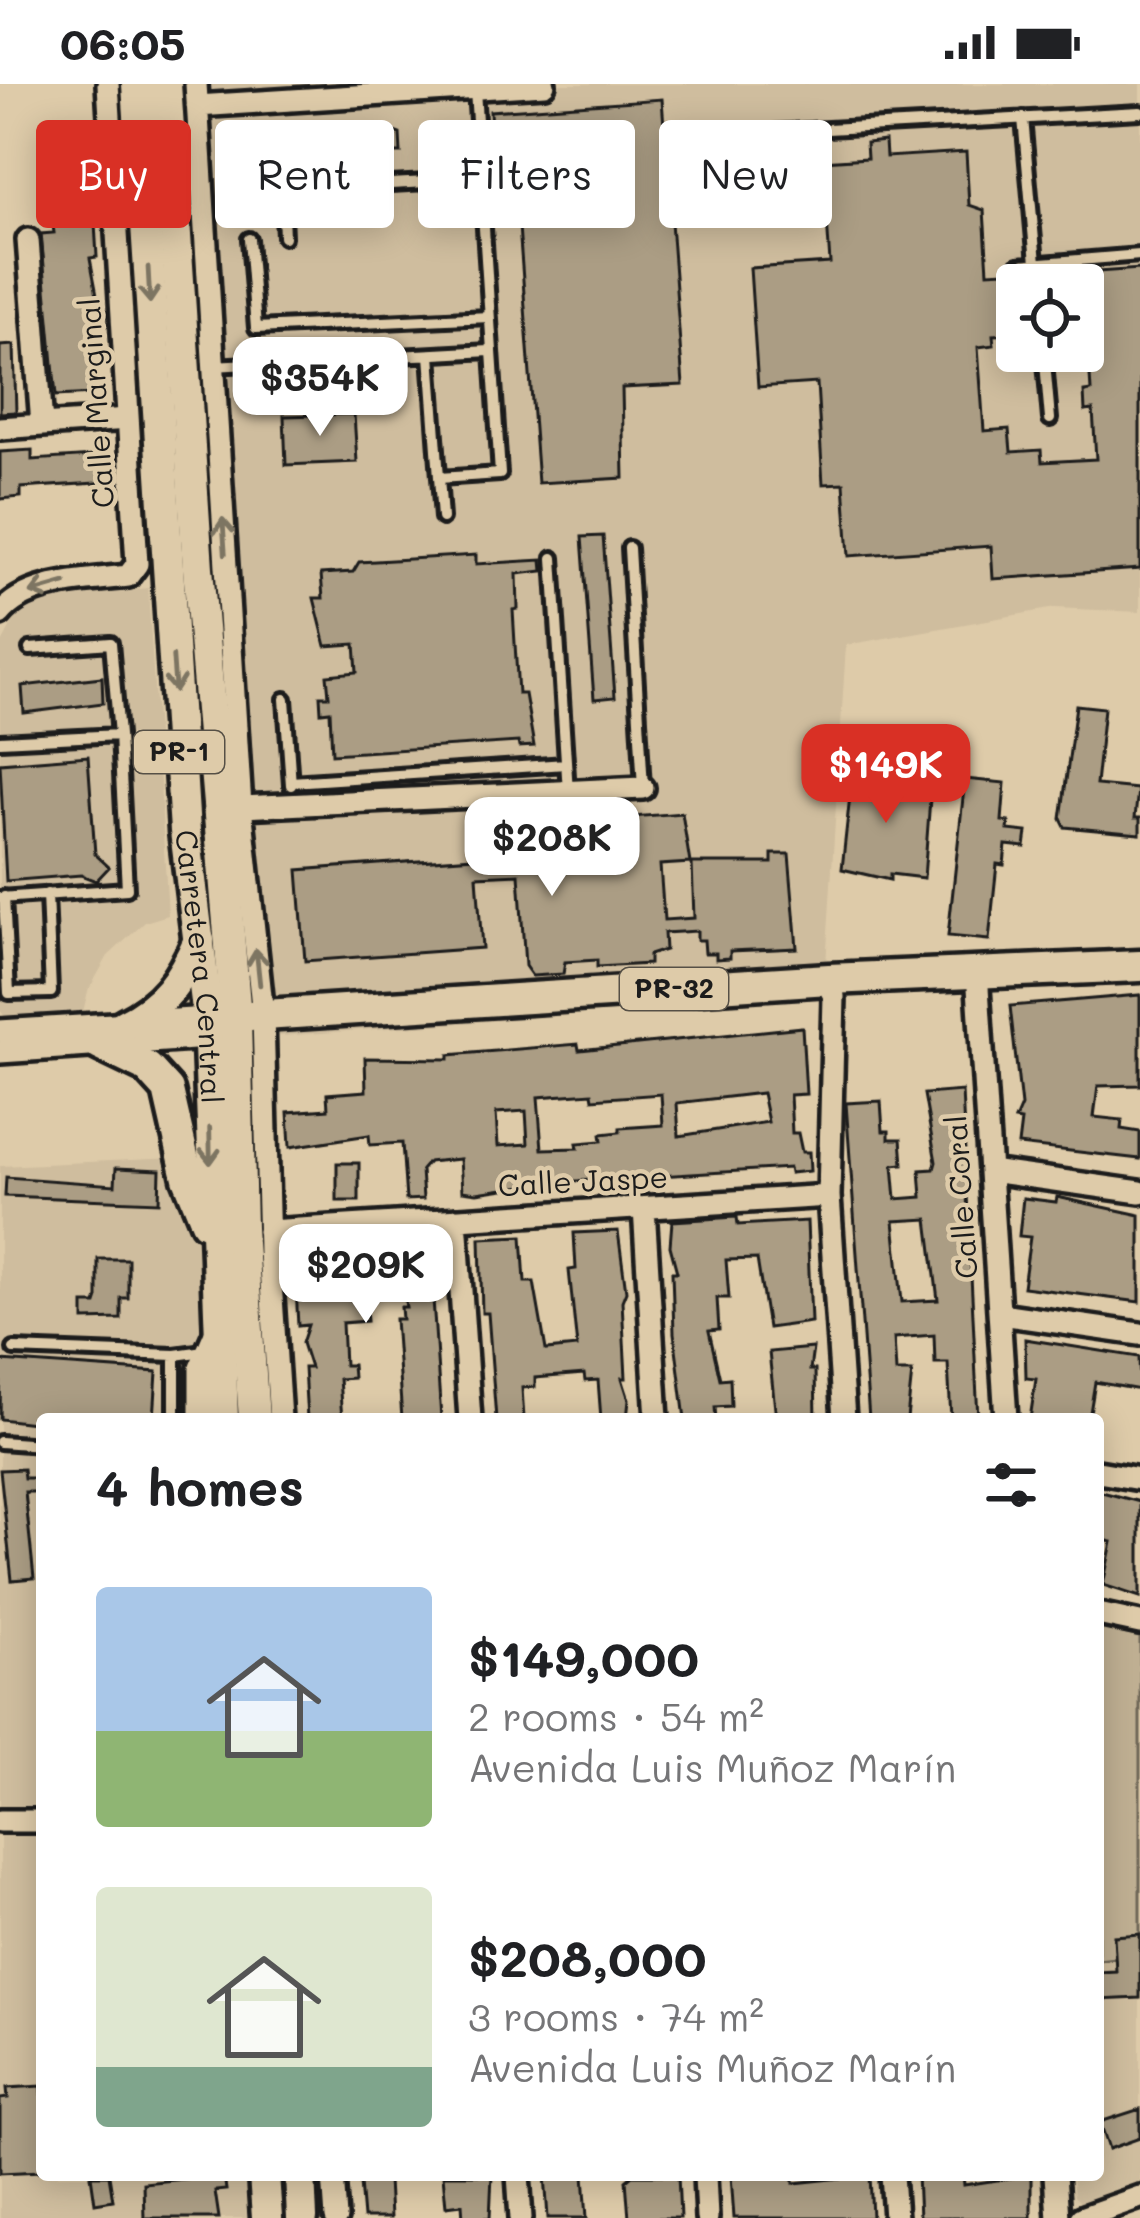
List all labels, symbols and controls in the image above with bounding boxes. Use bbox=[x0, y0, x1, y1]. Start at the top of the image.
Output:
text: 06:05 bbox=[60, 13, 186, 71]
chip: Buy bbox=[36, 120, 191, 228]
chip: Rent bbox=[215, 120, 394, 228]
chip: Filters bbox=[418, 120, 635, 228]
chip: New bbox=[659, 120, 832, 228]
map controls bbox=[996, 264, 1104, 372]
button: locate bbox=[996, 264, 1104, 372]
one-way arrow bbox=[138, 265, 161, 304]
street label: Calle Marginal bbox=[68, 297, 122, 509]
pin: $354K bbox=[236, 337, 404, 439]
text: $354K bbox=[260, 350, 380, 401]
one-way arrow bbox=[212, 517, 235, 556]
one-way arrow bbox=[30, 579, 68, 601]
one-way arrow bbox=[162, 654, 185, 693]
pin: $149K bbox=[802, 724, 970, 826]
road number: PR-1 bbox=[134, 731, 224, 773]
text: $149K bbox=[828, 737, 944, 788]
pin: $208K bbox=[468, 797, 636, 899]
text: $208K bbox=[492, 810, 612, 861]
street label: Carretera Central bbox=[167, 827, 233, 1104]
one-way arrow bbox=[246, 948, 269, 987]
road number: PR-32 bbox=[620, 968, 728, 1010]
street label: Calle Coral bbox=[934, 1114, 986, 1280]
one-way arrow bbox=[199, 1126, 222, 1165]
street label: Calle Jaspe bbox=[497, 1156, 669, 1204]
pin: $209K bbox=[282, 1224, 450, 1326]
text: $209K bbox=[306, 1237, 426, 1288]
text: 4 homes bbox=[96, 1452, 304, 1519]
icon: filters bbox=[978, 1452, 1044, 1518]
text: $149,000 bbox=[468, 1623, 699, 1690]
icon: home bbox=[192, 1635, 336, 1779]
text: 2 rooms · 54 m² bbox=[468, 1690, 764, 1741]
text: Avenida Luis Muñoz Marín bbox=[468, 1741, 956, 1792]
text: $208,000 bbox=[468, 1923, 706, 1990]
icon: home bbox=[192, 1935, 336, 2079]
text: 3 rooms · 74 m² bbox=[468, 1990, 764, 2041]
text: Avenida Luis Muñoz Marín bbox=[468, 2041, 956, 2092]

